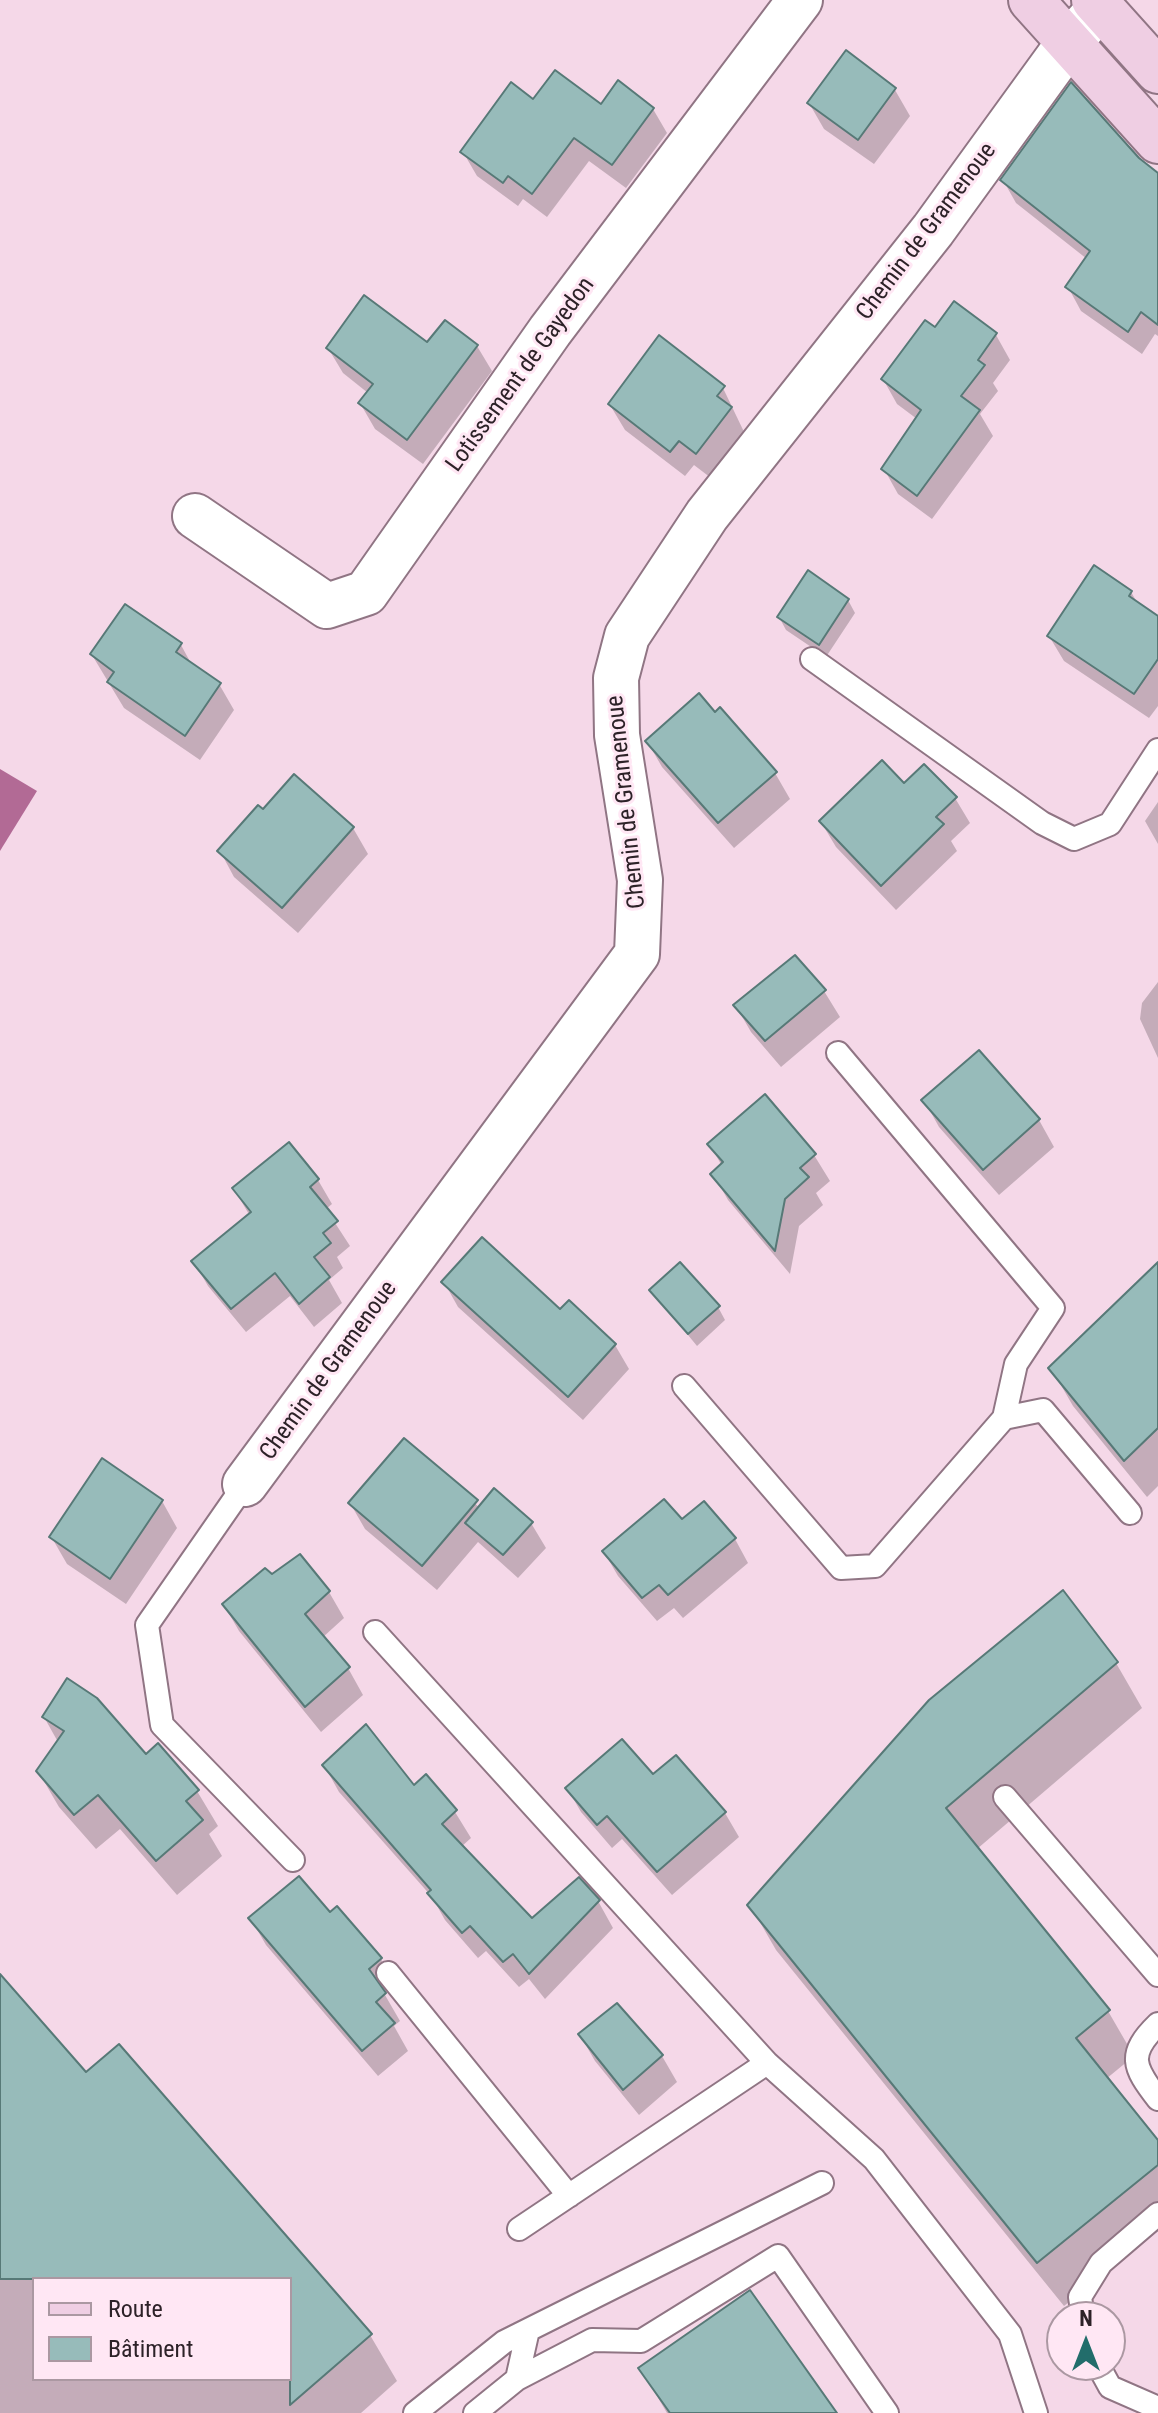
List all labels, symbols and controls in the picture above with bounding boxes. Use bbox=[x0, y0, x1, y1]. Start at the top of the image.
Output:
street label: Chemin de Gramenoue bbox=[851, 138, 1003, 326]
street label: Lotissement de Gayedon bbox=[441, 272, 601, 478]
street label: Chemin de Gramenoue bbox=[601, 694, 653, 910]
street label: Chemin de Gramenoue bbox=[254, 1276, 404, 1466]
legend bbox=[32, 2277, 292, 2381]
text: Route bbox=[108, 2295, 163, 2323]
north arrow bbox=[1046, 2301, 1126, 2381]
text: N bbox=[1079, 2306, 1093, 2331]
text: Bâtiment bbox=[108, 2335, 193, 2363]

